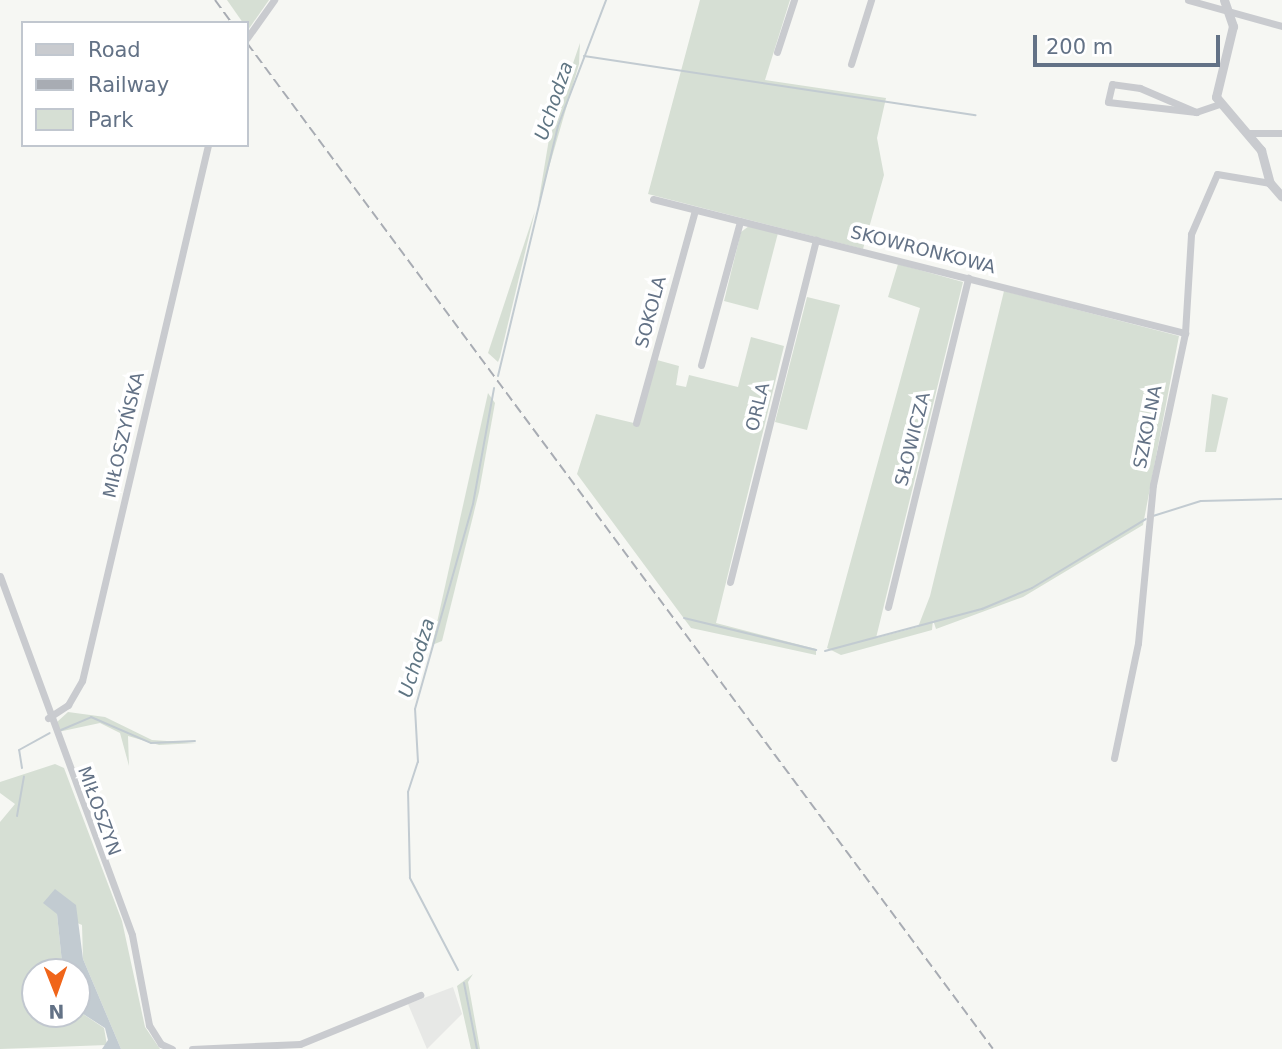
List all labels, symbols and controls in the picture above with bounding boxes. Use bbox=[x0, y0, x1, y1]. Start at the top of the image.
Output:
legend bbox=[21, 21, 248, 147]
scale bar bbox=[1037, 21, 1224, 65]
text: 200 m bbox=[1046, 35, 1113, 59]
text: Road bbox=[88, 38, 141, 62]
water label: Uchodza bbox=[530, 59, 578, 143]
text: Railway bbox=[88, 73, 169, 97]
text: Park bbox=[88, 108, 133, 132]
street label: SKOWRONKOWA bbox=[848, 222, 998, 278]
street label: SOKOLA bbox=[631, 274, 671, 350]
street label: MIŁOSZYŃSKA bbox=[99, 370, 149, 500]
street label: ORLA bbox=[742, 380, 774, 434]
street label: SZKOLNA bbox=[1129, 383, 1167, 471]
street label: SŁOWICZA bbox=[891, 390, 935, 488]
water label: Uchodza bbox=[394, 616, 440, 700]
street label: MIŁOSZYN bbox=[73, 763, 125, 859]
north arrow bbox=[21, 958, 91, 1028]
text: N bbox=[48, 1001, 64, 1023]

